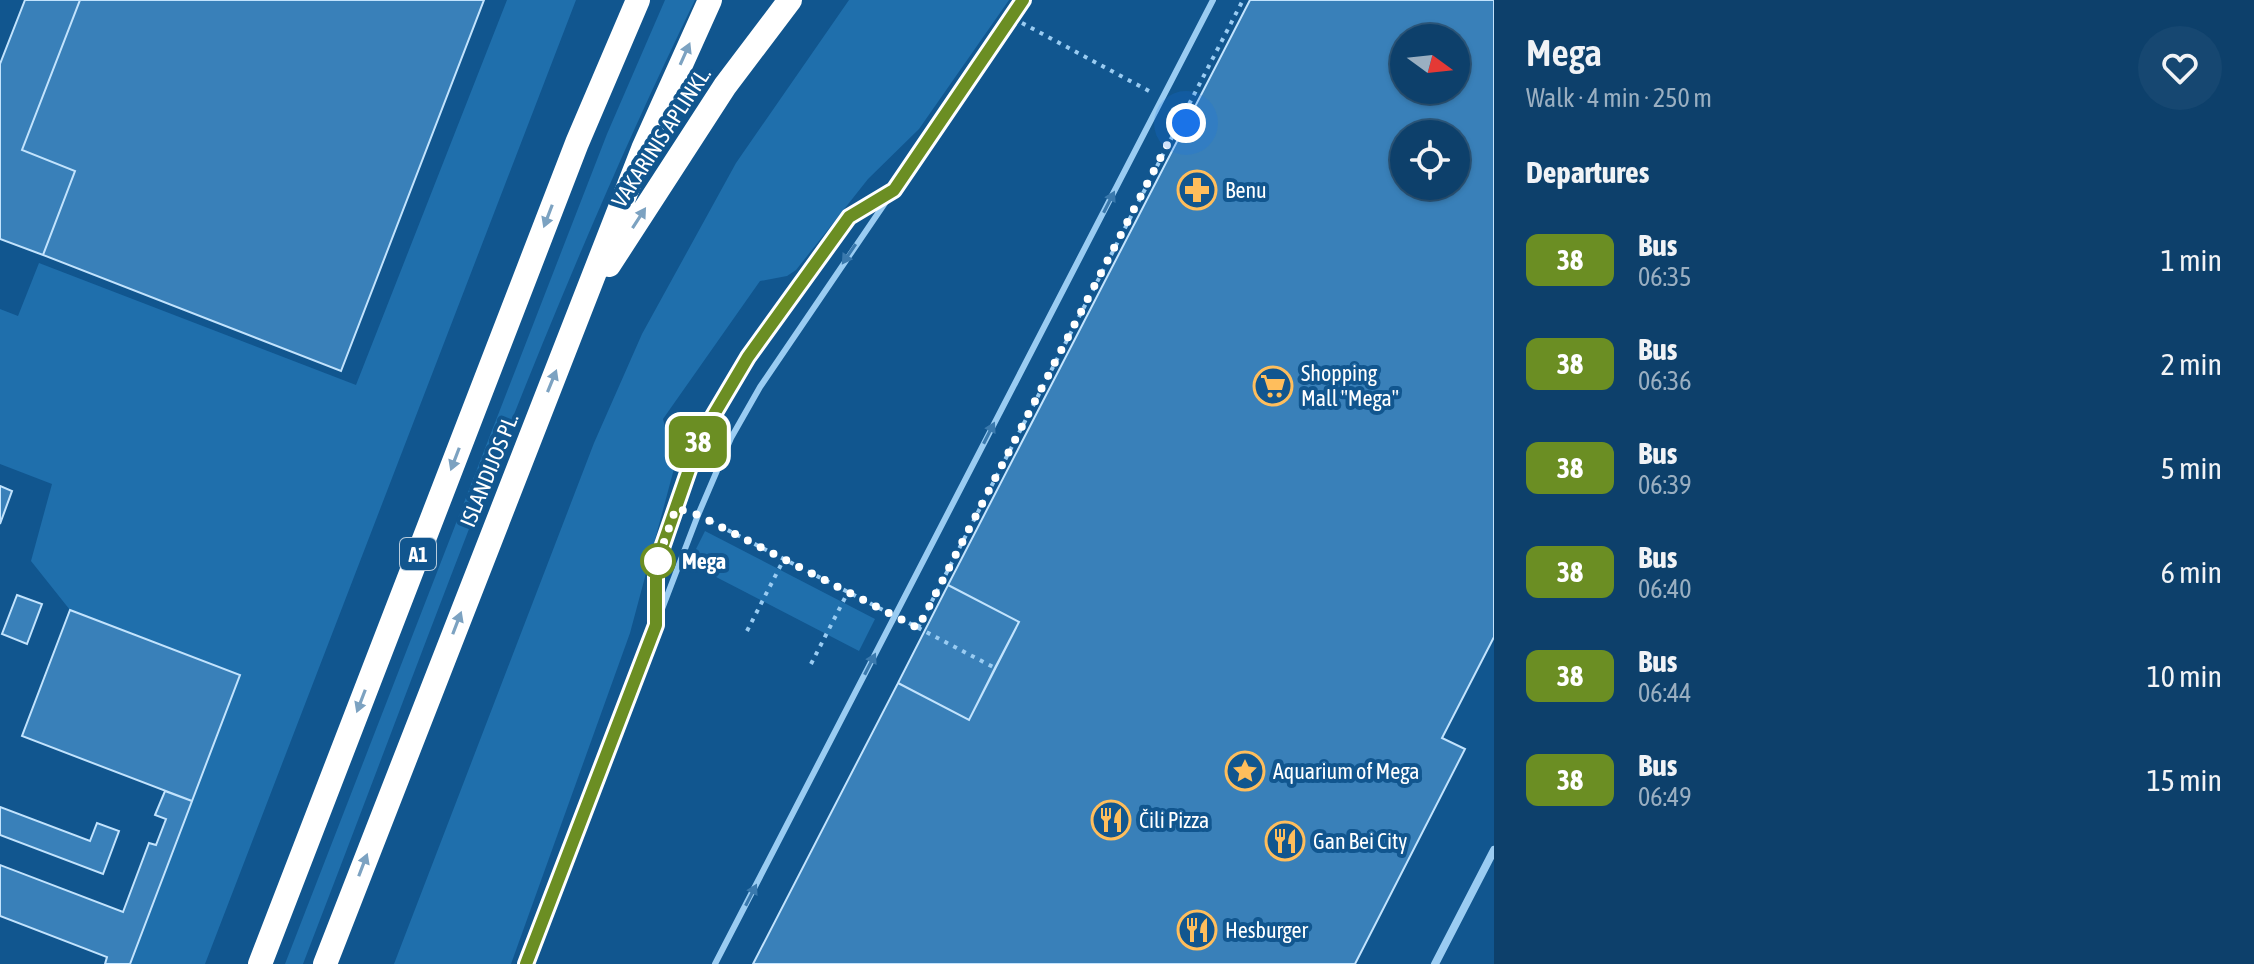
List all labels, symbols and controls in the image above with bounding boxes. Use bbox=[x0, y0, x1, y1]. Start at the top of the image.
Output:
north arrow bbox=[1390, 24, 1470, 104]
map controls bbox=[1390, 24, 1470, 200]
button: heart bbox=[2138, 26, 2222, 110]
text: Mega bbox=[1526, 31, 1602, 74]
one-way arrow bbox=[679, 42, 692, 65]
street label: VAKARINIS APLINKL. bbox=[606, 62, 716, 212]
text: Walk · 4 min · 250 m bbox=[1526, 83, 1712, 113]
your location bbox=[1166, 103, 1206, 143]
button: locate bbox=[1390, 120, 1470, 200]
text: Departures bbox=[1526, 155, 1649, 189]
pharmacy icon: Benu bbox=[1176, 169, 1218, 211]
place label: Benu bbox=[1225, 177, 1267, 203]
one-way arrow bbox=[1102, 190, 1115, 213]
one-way arrow bbox=[541, 204, 554, 228]
one-way arrow bbox=[632, 207, 646, 229]
text: Bus bbox=[1638, 228, 1677, 262]
one-way arrow bbox=[842, 243, 857, 265]
text: 1 min bbox=[2161, 243, 2222, 277]
text: 38 bbox=[1557, 244, 1583, 276]
text: 06:35 bbox=[1638, 262, 1692, 292]
text: Bus bbox=[1638, 332, 1677, 366]
text: 2 min bbox=[2161, 347, 2222, 381]
text: 38 bbox=[1557, 348, 1583, 380]
place label: Shopping Mall "Mega" bbox=[1301, 360, 1399, 411]
supermarket icon: Shopping Mall "Mega" bbox=[1252, 365, 1294, 407]
text: 06:36 bbox=[1638, 366, 1692, 396]
one-way arrow bbox=[546, 369, 559, 393]
street label: ISLANDIJOS PL. bbox=[454, 409, 524, 531]
line badge: 38 bbox=[662, 416, 734, 468]
one-way arrow bbox=[983, 421, 996, 444]
text: 38 bbox=[685, 426, 711, 458]
text: Bus bbox=[1638, 436, 1677, 470]
one-way arrow bbox=[448, 447, 461, 471]
text: 5 min bbox=[2161, 451, 2222, 485]
text: 38 bbox=[1557, 452, 1583, 484]
text: 06:39 bbox=[1638, 470, 1692, 500]
road number: A1 bbox=[400, 538, 436, 570]
text: Bus bbox=[1638, 540, 1677, 574]
marker: Mega bbox=[641, 544, 675, 578]
place label: Mega bbox=[682, 548, 726, 574]
text: 6 min bbox=[2161, 555, 2222, 589]
text: 38 bbox=[1557, 556, 1583, 588]
text: 06:40 bbox=[1638, 574, 1692, 604]
one-way arrow bbox=[451, 611, 464, 635]
text: Bus bbox=[1638, 644, 1677, 678]
one-way arrow bbox=[863, 652, 877, 675]
text: 10 min bbox=[2147, 659, 2222, 693]
text: 38 bbox=[1557, 660, 1583, 692]
text: 06:44 bbox=[1638, 678, 1692, 708]
one-way arrow bbox=[354, 689, 367, 713]
text: Bus bbox=[1638, 748, 1677, 782]
place icon: Aquarium of Mega bbox=[1224, 750, 1266, 792]
place label: Aquarium of Mega bbox=[1273, 758, 1420, 784]
text: 15 min bbox=[2147, 763, 2222, 797]
text: 38 bbox=[1557, 764, 1583, 796]
text: 06:49 bbox=[1638, 782, 1692, 812]
restaurant icon: Čili Pizza bbox=[1090, 799, 1132, 841]
place label: Čili Pizza bbox=[1139, 807, 1209, 833]
restaurant icon: Gan Bei City bbox=[1264, 820, 1306, 862]
place label: Gan Bei City bbox=[1313, 828, 1407, 854]
one-way arrow bbox=[357, 853, 370, 877]
one-way arrow bbox=[744, 883, 757, 906]
restaurant icon: Hesburger bbox=[1176, 909, 1218, 951]
place label: Hesburger bbox=[1225, 917, 1308, 943]

